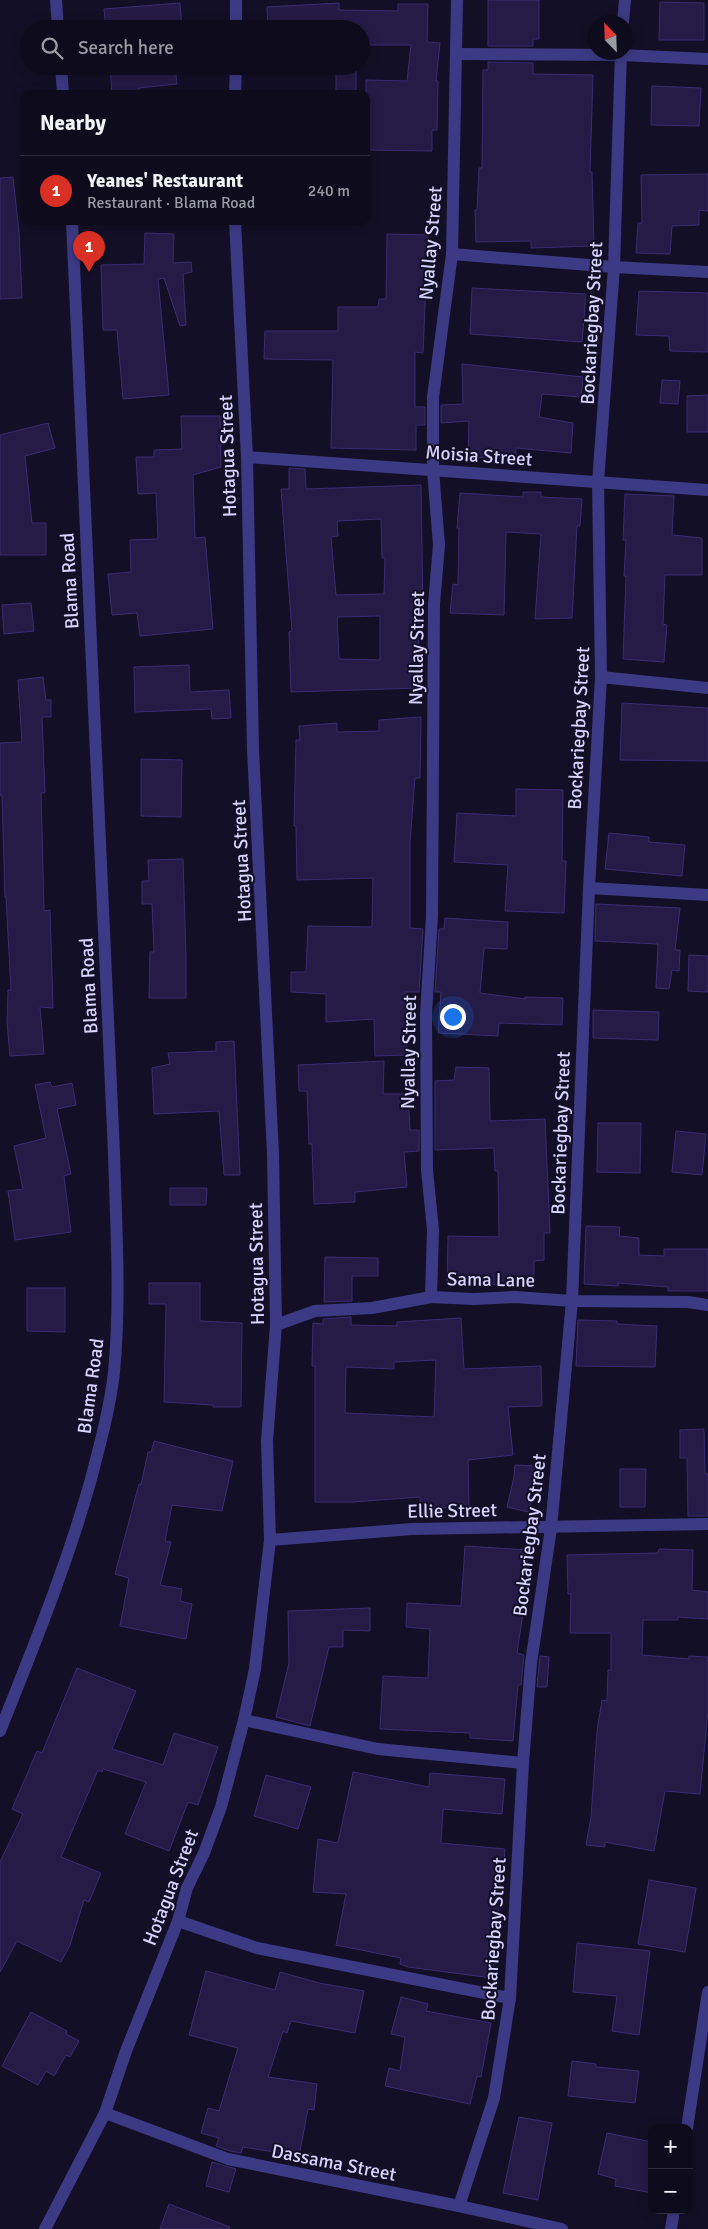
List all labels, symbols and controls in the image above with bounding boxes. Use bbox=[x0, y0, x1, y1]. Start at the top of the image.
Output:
north arrow bbox=[588, 15, 633, 60]
search box bbox=[20, 20, 370, 75]
icon: search bbox=[38, 34, 66, 62]
text: Search here bbox=[78, 36, 174, 60]
text: Nearby bbox=[40, 110, 106, 136]
text: Yeanes' Restaurant bbox=[87, 169, 243, 193]
text: 1 bbox=[52, 181, 60, 201]
text: 240 m bbox=[308, 181, 350, 201]
street label: Nyallay Street bbox=[414, 185, 448, 301]
text: Restaurant · Blama Road bbox=[87, 193, 255, 213]
pin: 1 bbox=[73, 231, 105, 272]
street label: Bockariegbay Street bbox=[576, 240, 608, 405]
street label: Hotagua Street bbox=[214, 394, 242, 518]
street label: Moisia Street bbox=[425, 440, 534, 472]
street label: Blama Road bbox=[55, 532, 85, 630]
street label: Nyallay Street bbox=[404, 590, 430, 705]
street label: Bockariegbay Street bbox=[563, 645, 595, 810]
street label: Hotagua Street bbox=[227, 799, 257, 923]
street label: Blama Road bbox=[74, 937, 104, 1035]
street label: Nyallay Street bbox=[396, 994, 422, 1109]
your location bbox=[440, 1004, 466, 1030]
street label: Bockariegbay Street bbox=[546, 1051, 576, 1215]
street label: Hotagua Street bbox=[244, 1202, 270, 1325]
street label: Sama Lane bbox=[447, 1267, 535, 1293]
street label: Blama Road bbox=[72, 1337, 110, 1436]
street label: Bockariegbay Street bbox=[508, 1452, 552, 1618]
street label: Ellie Street bbox=[407, 1498, 498, 1524]
street label: Hotagua Street bbox=[138, 1826, 204, 1949]
street label: Bockariegbay Street bbox=[476, 1856, 512, 2021]
map controls bbox=[648, 2124, 693, 2214]
button: + bbox=[648, 2124, 693, 2169]
street label: Dassama Street bbox=[269, 2139, 399, 2187]
button: − bbox=[648, 2169, 693, 2214]

